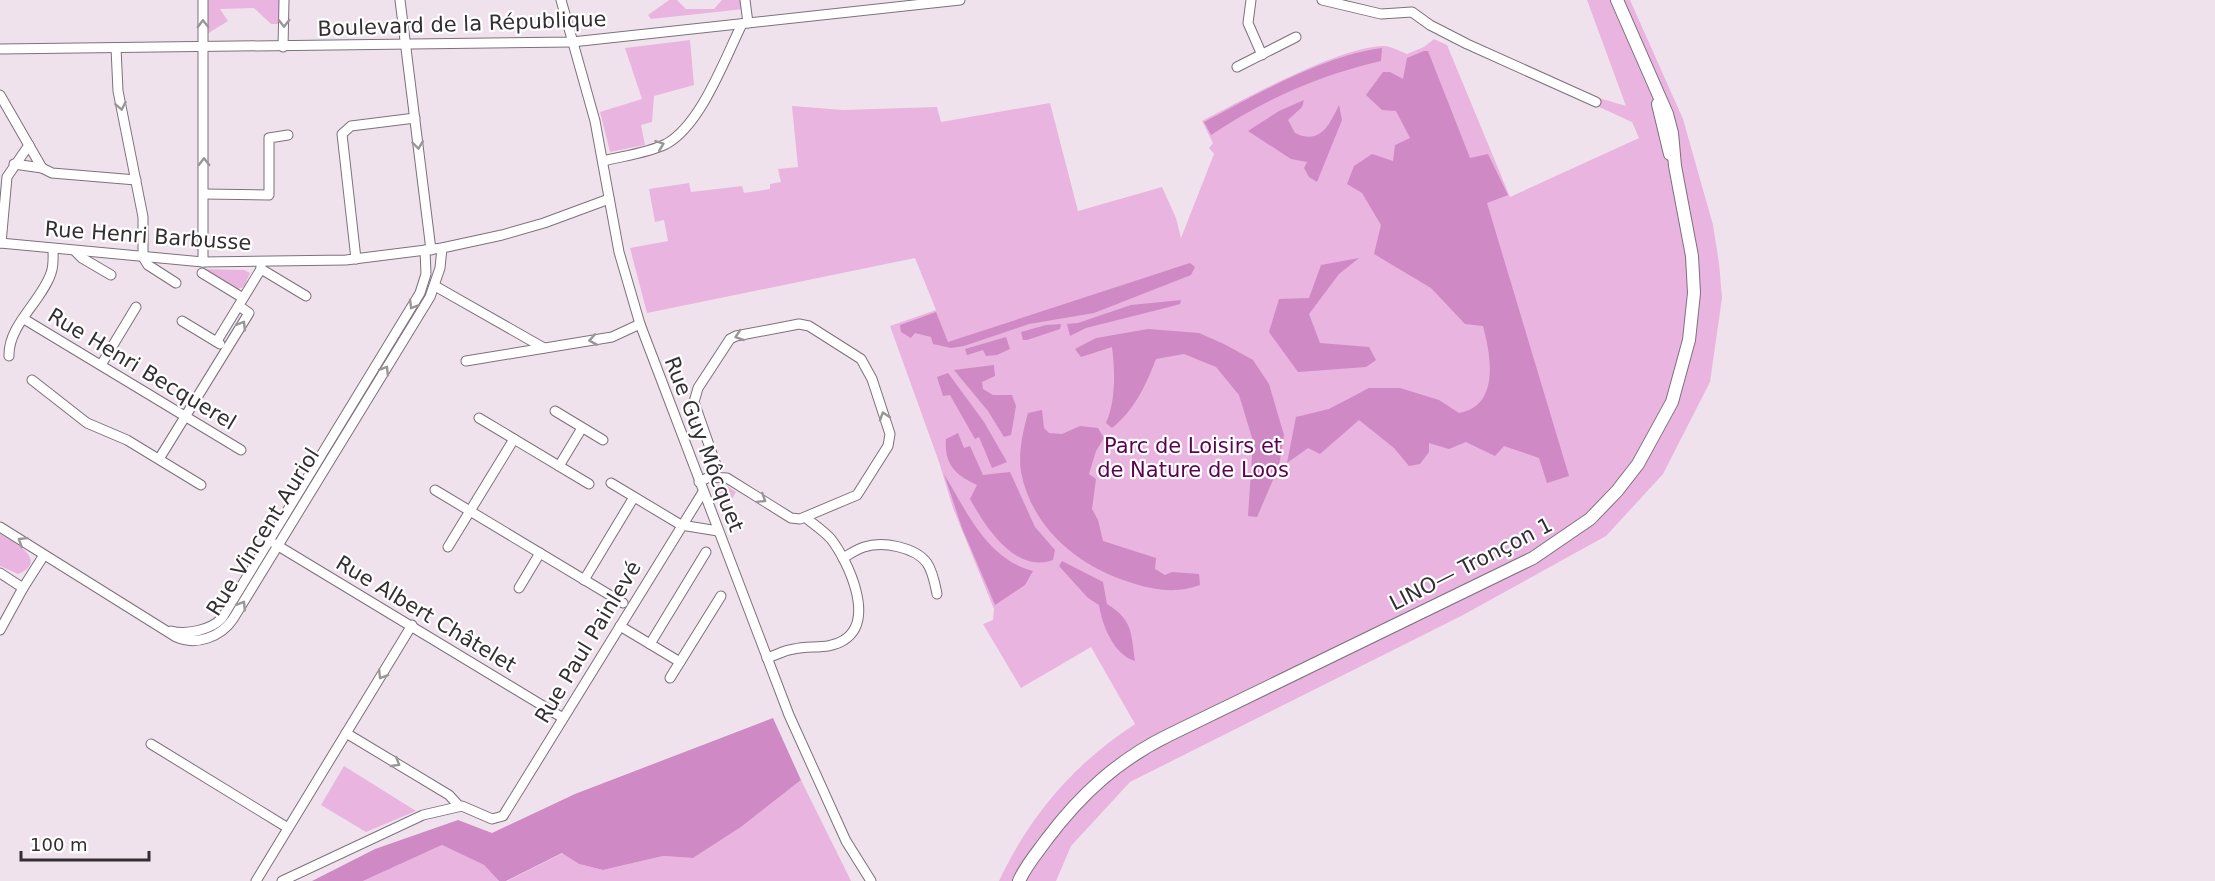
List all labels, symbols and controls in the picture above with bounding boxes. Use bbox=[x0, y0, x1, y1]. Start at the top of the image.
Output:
street label: Boulevard de la République bbox=[317, 7, 607, 41]
one-way arrow bbox=[197, 19, 209, 28]
one-way arrow bbox=[278, 19, 290, 28]
one-way arrow bbox=[114, 101, 127, 111]
one-way arrow bbox=[411, 140, 424, 149]
one-way arrow bbox=[654, 140, 664, 153]
one-way arrow bbox=[198, 157, 210, 166]
street label: Rue Henri Barbusse bbox=[44, 217, 252, 255]
one-way arrow bbox=[408, 299, 420, 309]
street label: Rue Henri Becquerel bbox=[44, 303, 240, 435]
one-way arrow bbox=[234, 321, 246, 331]
one-way arrow bbox=[734, 329, 745, 342]
one-way arrow bbox=[589, 334, 598, 346]
street label: Rue Guy Môcquet bbox=[660, 353, 748, 535]
one-way arrow bbox=[377, 366, 389, 376]
one-way arrow bbox=[879, 411, 891, 422]
park label: Parc de Loisirs et de Nature de Loos bbox=[1097, 434, 1289, 482]
street label: Rue Vincent Auriol bbox=[202, 444, 324, 620]
one-way arrow bbox=[756, 492, 766, 504]
street label: LINO— Tronçon 1 bbox=[1386, 513, 1556, 615]
one-way arrow bbox=[18, 536, 28, 548]
street label: Rue Albert Châtelet bbox=[332, 551, 520, 677]
street label: Rue Paul Painlevé bbox=[530, 557, 646, 727]
one-way arrow bbox=[234, 601, 246, 611]
one-way arrow bbox=[377, 669, 389, 679]
one-way arrow bbox=[390, 756, 400, 768]
scale bar bbox=[21, 824, 148, 862]
text: 100 m bbox=[30, 834, 88, 855]

